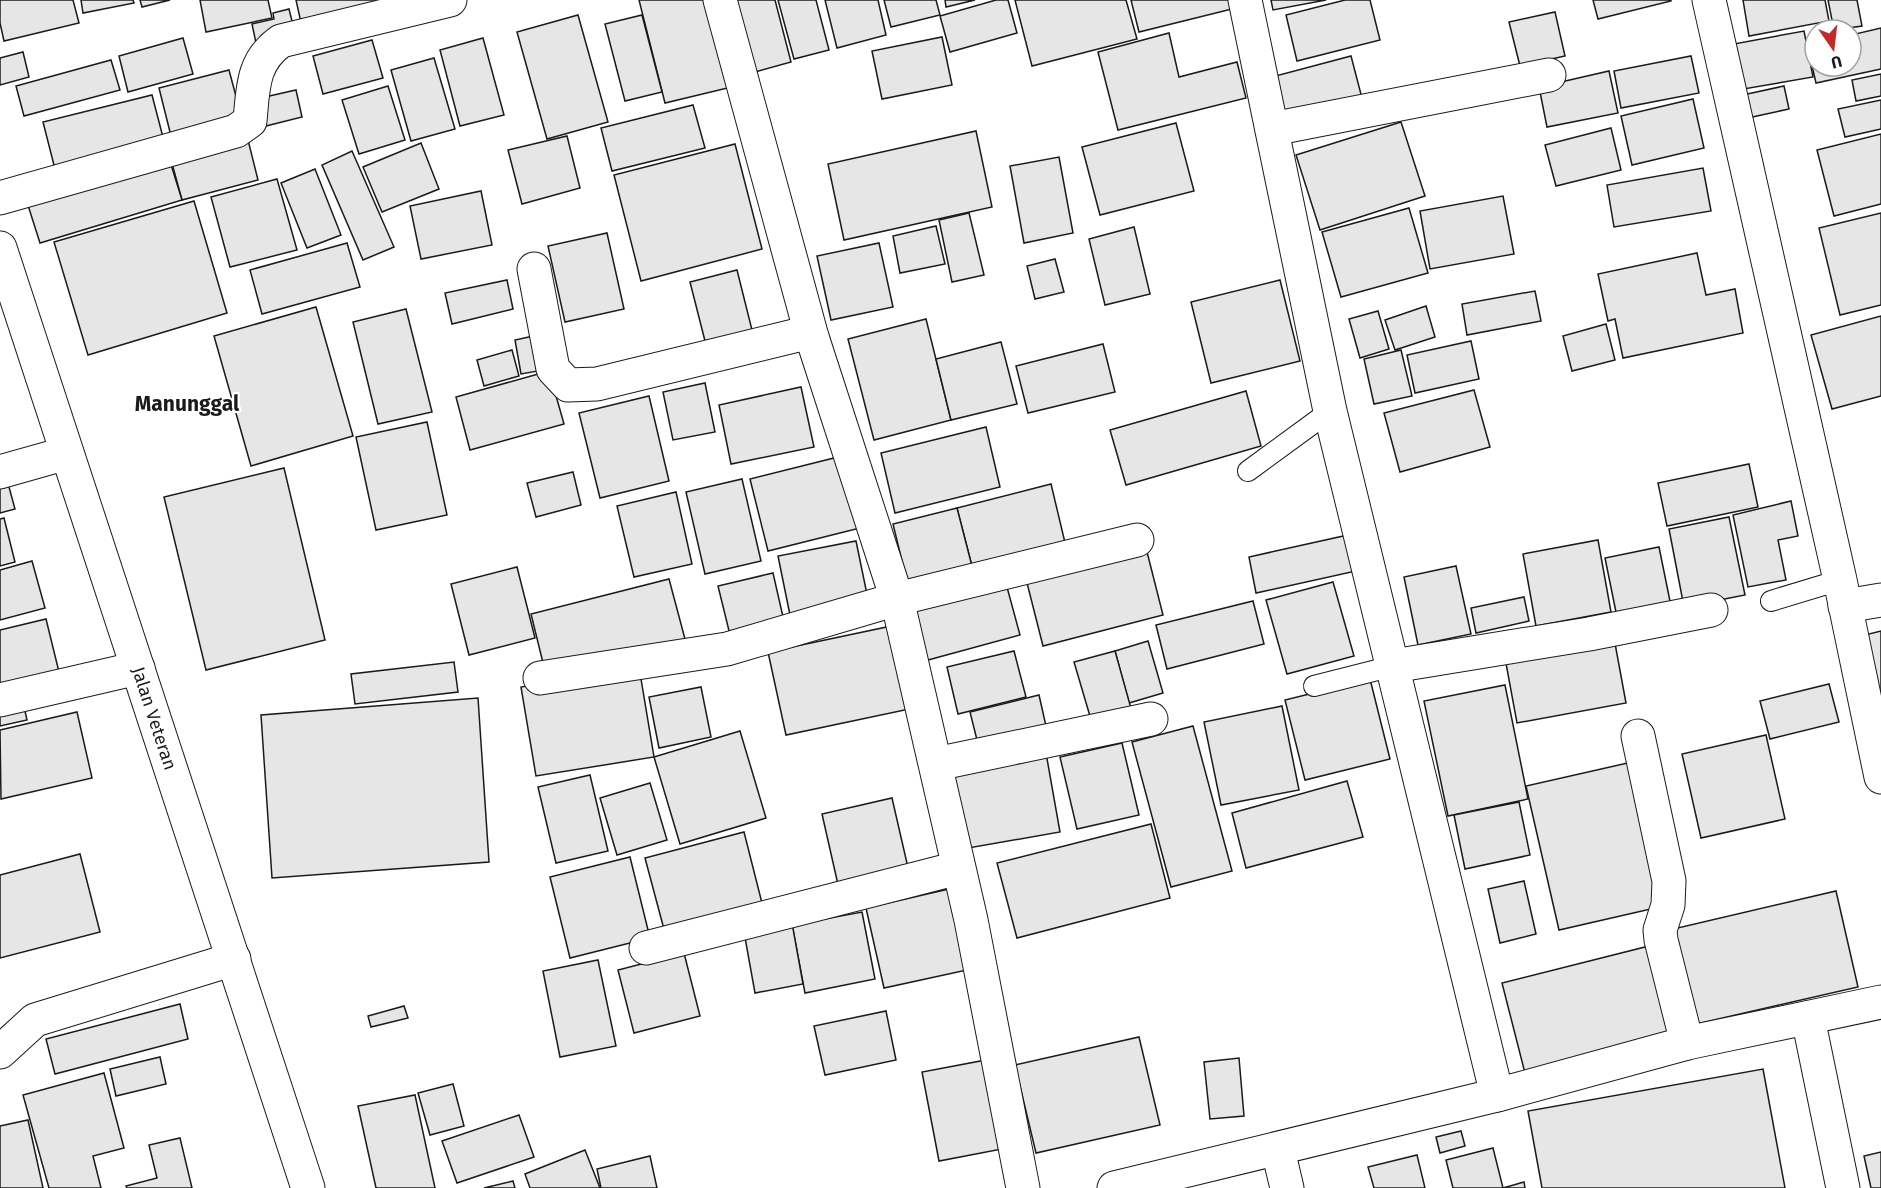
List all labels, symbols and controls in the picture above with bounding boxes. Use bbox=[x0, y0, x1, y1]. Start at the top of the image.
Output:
north arrow bbox=[1803, 18, 1863, 78]
text: U bbox=[1829, 52, 1844, 73]
district label: Manunggal bbox=[135, 391, 240, 417]
street label: Jalan Veteran bbox=[127, 664, 181, 773]

